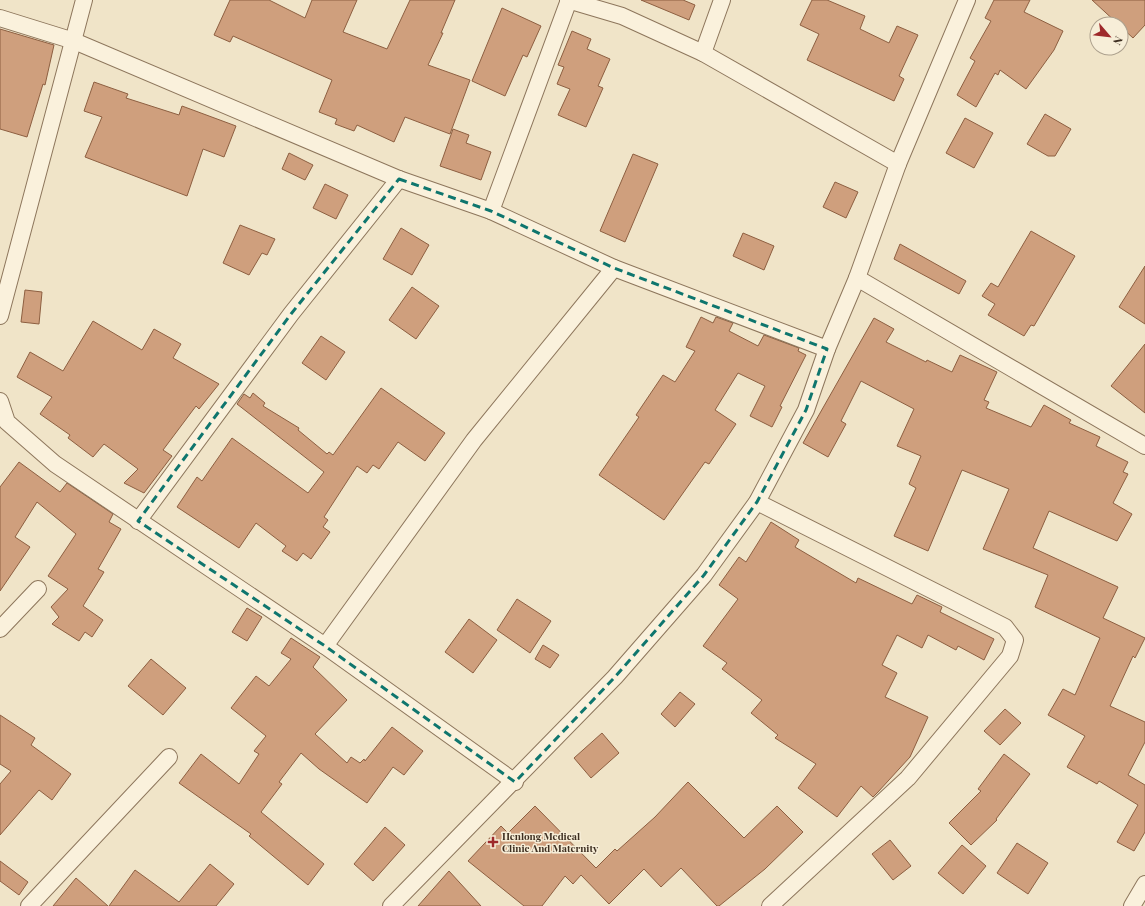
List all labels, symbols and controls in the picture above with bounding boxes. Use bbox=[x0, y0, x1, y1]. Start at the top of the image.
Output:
north arrow bbox=[1089, 16, 1129, 56]
text: N bbox=[1110, 34, 1127, 48]
place label: Henlong Medical Clinic And Maternity bbox=[502, 829, 599, 855]
marker: Henlong Medical Clinic And Maternity bbox=[487, 836, 499, 848]

